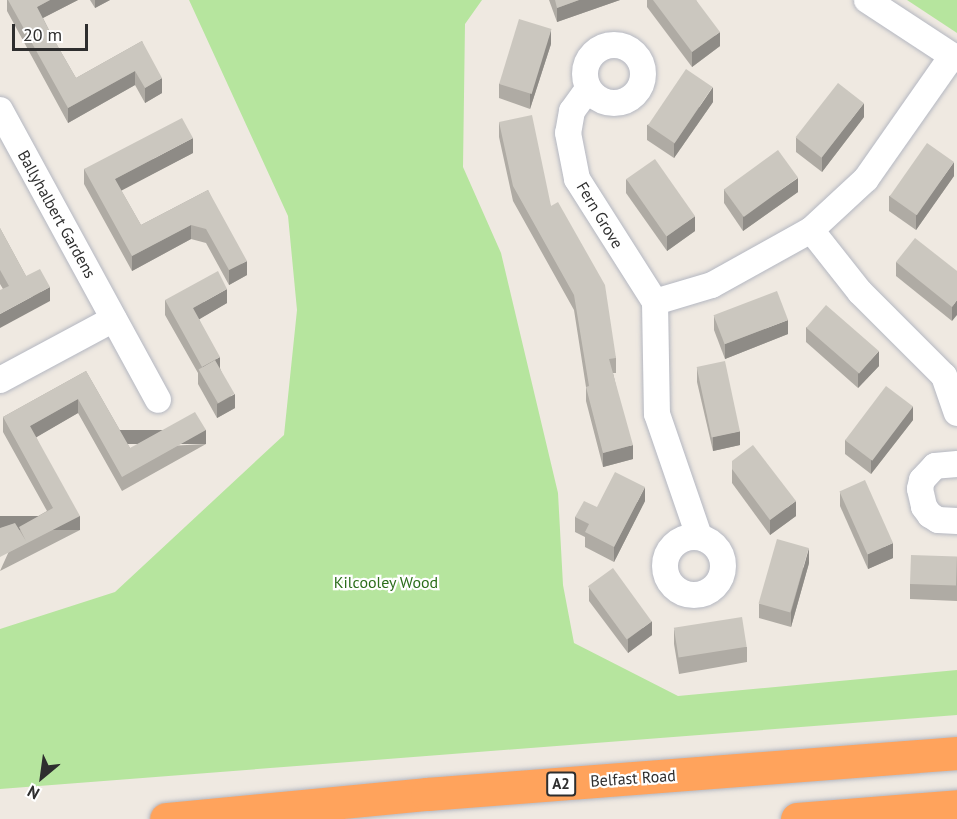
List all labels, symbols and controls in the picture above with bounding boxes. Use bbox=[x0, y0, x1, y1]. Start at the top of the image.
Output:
scale bar bbox=[15, 12, 92, 50]
text: 20 m bbox=[23, 23, 62, 46]
street label: Ballyhalbert Gardens bbox=[14, 147, 100, 281]
street label: Fern Grove bbox=[573, 178, 627, 252]
park label: Kilcooley Wood bbox=[333, 572, 439, 592]
north arrow bbox=[12, 747, 72, 807]
street label: Belfast Road bbox=[590, 765, 676, 791]
road number: A2 bbox=[546, 772, 576, 796]
text: N bbox=[24, 781, 43, 804]

